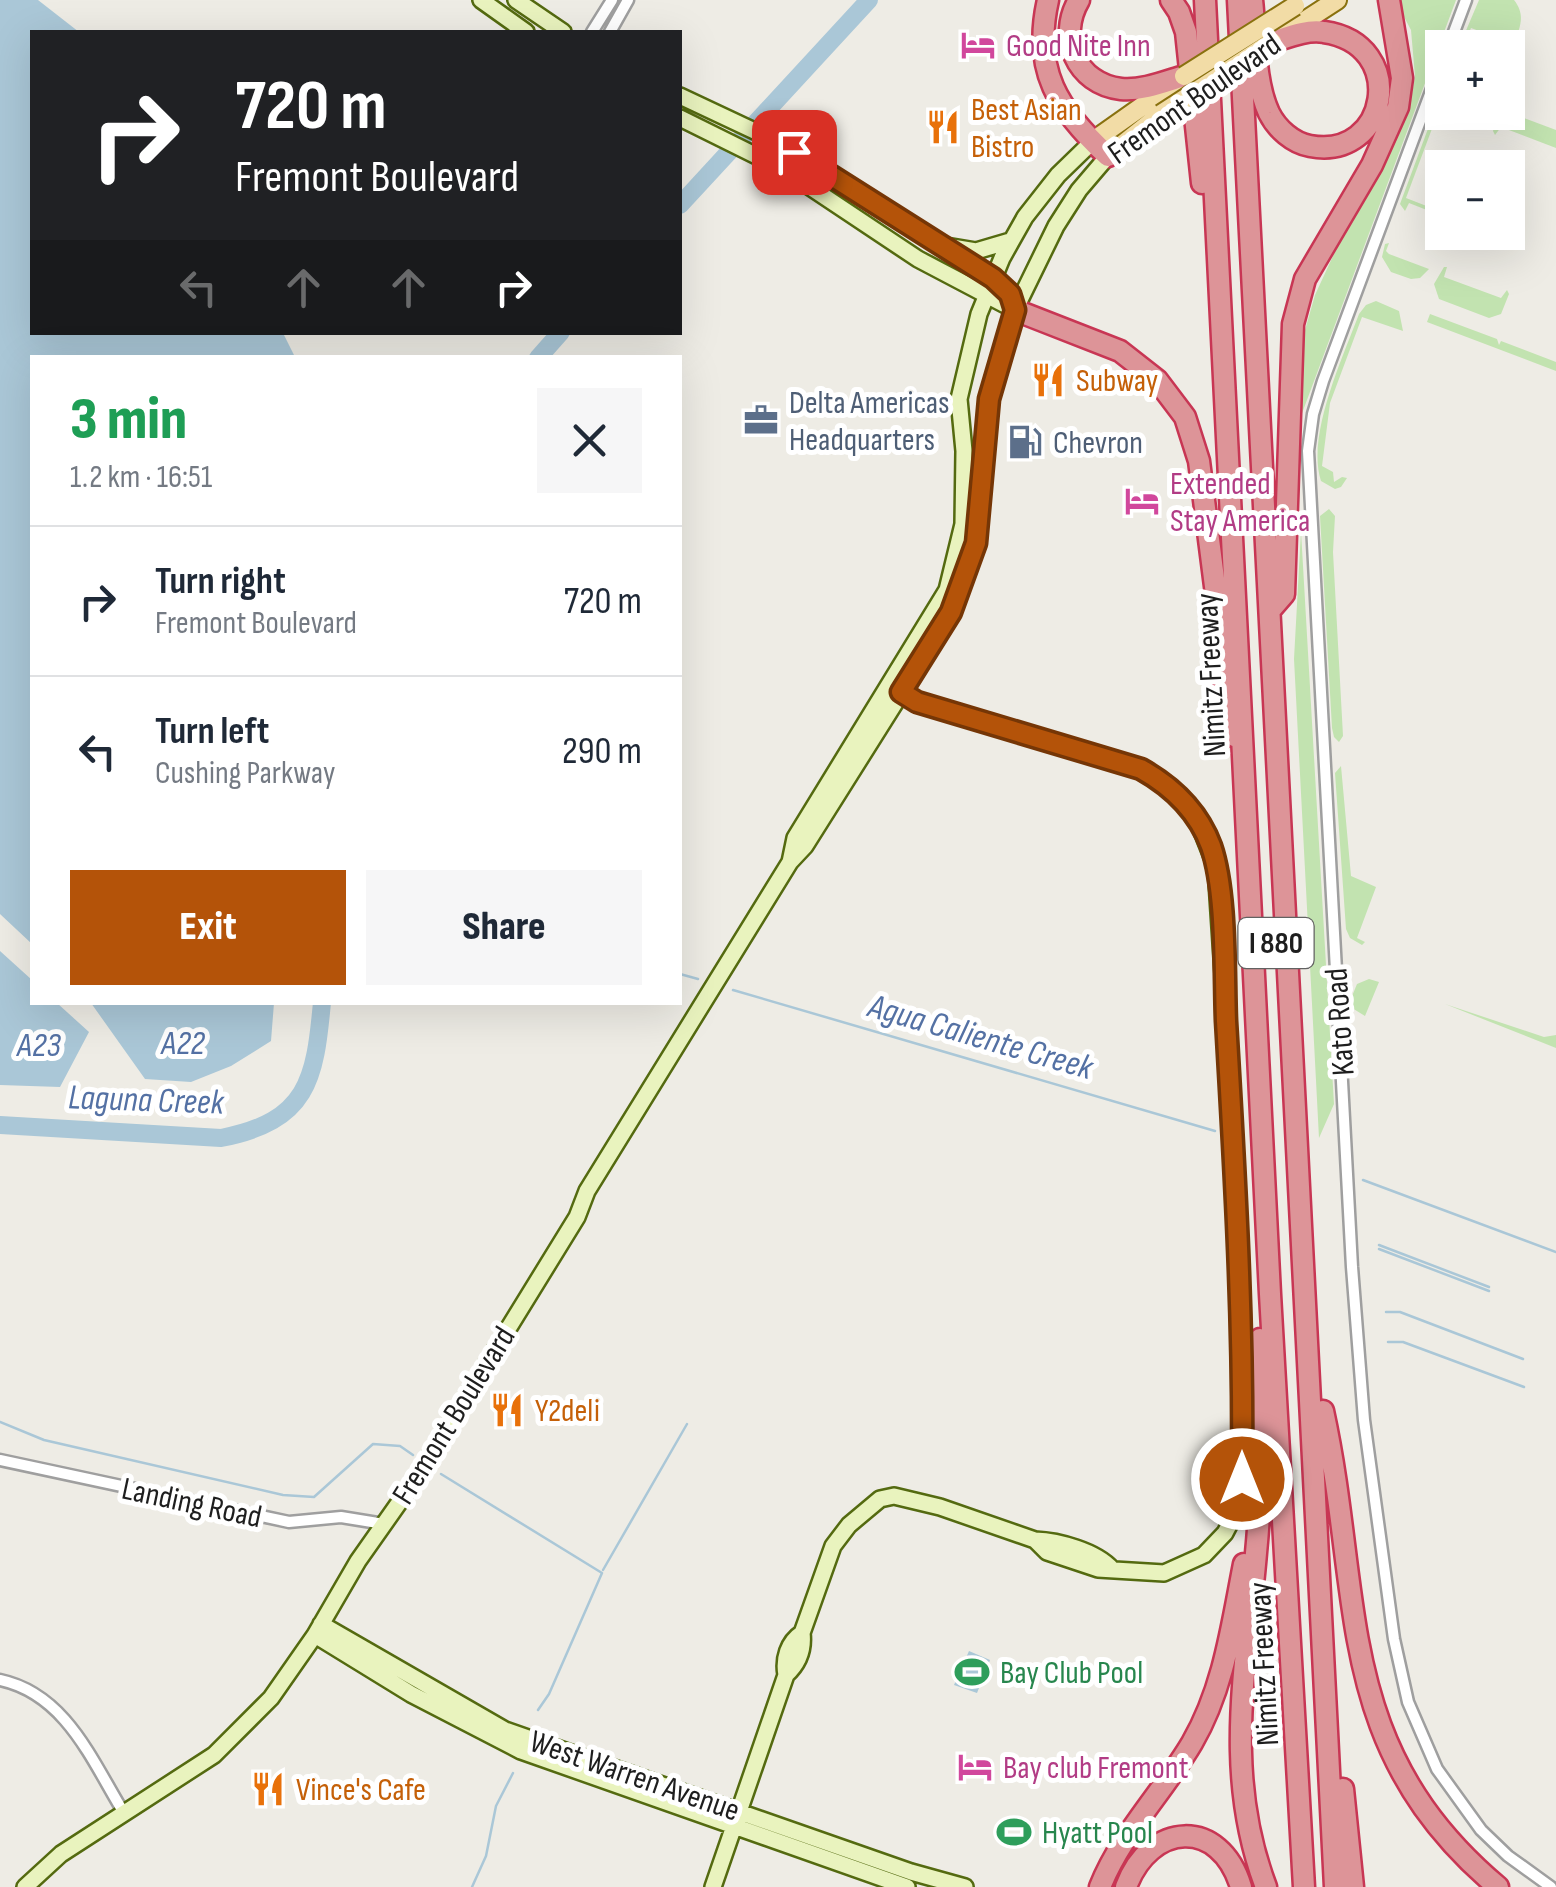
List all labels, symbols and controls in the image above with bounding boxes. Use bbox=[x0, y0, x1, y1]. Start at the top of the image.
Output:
street label: Fremont Boulevard bbox=[1101, 25, 1289, 173]
hotel icon: Good Nite Inn bbox=[959, 26, 997, 64]
place label: Good Nite Inn bbox=[1006, 27, 1151, 66]
map controls bbox=[1425, 30, 1525, 250]
button: + bbox=[1425, 30, 1525, 130]
text: 720 m bbox=[235, 65, 387, 149]
icon: right bbox=[70, 70, 200, 200]
place label: Best Asian Bistro bbox=[971, 91, 1082, 167]
restaurant icon: Best Asian Bistro bbox=[924, 108, 962, 146]
pin bbox=[752, 110, 837, 195]
icon: arrive bbox=[767, 125, 822, 180]
text: Fremont Boulevard bbox=[235, 150, 519, 205]
button: − bbox=[1425, 150, 1525, 250]
icon: left bbox=[171, 260, 226, 315]
icon: ahead bbox=[276, 260, 331, 315]
icon: ahead bbox=[381, 260, 436, 315]
icon: right bbox=[486, 260, 541, 315]
restaurant icon: Subway bbox=[1029, 361, 1067, 399]
place label: Subway bbox=[1076, 362, 1158, 401]
text: 3 min bbox=[70, 384, 187, 456]
place label: Delta Americas Headquarters bbox=[789, 384, 950, 460]
button: close bbox=[537, 388, 642, 493]
office icon: Delta Americas Headquarters bbox=[742, 401, 780, 439]
fuel station icon: Chevron bbox=[1006, 423, 1044, 461]
place label: Chevron bbox=[1053, 424, 1143, 463]
text: 1.2 km · 16:51 bbox=[70, 458, 212, 497]
place label: Extended Stay America bbox=[1170, 465, 1310, 541]
hotel icon: Extended Stay America bbox=[1123, 482, 1161, 520]
text: Turn right bbox=[155, 559, 286, 604]
icon: right bbox=[70, 574, 125, 629]
text: 720 m bbox=[564, 579, 642, 624]
street label: Nimitz Freeway bbox=[1188, 592, 1235, 758]
text: Fremont Boulevard bbox=[155, 604, 357, 643]
text: Turn left bbox=[155, 709, 269, 754]
icon: left bbox=[70, 724, 125, 779]
text: 290 m bbox=[562, 729, 642, 774]
text: Cushing Parkway bbox=[155, 754, 335, 793]
button: Exit bbox=[70, 870, 346, 985]
button: Share bbox=[366, 870, 642, 985]
road number: I 880 bbox=[1238, 918, 1314, 968]
street label: Kato Road bbox=[1317, 967, 1364, 1077]
water label: Agua Caliente Creek bbox=[862, 984, 1099, 1090]
water label: A22 bbox=[159, 1022, 206, 1065]
water label: A23 bbox=[15, 1024, 62, 1067]
water label: Laguna Creek bbox=[67, 1076, 225, 1125]
street label: Fremont Boulevard bbox=[384, 1320, 524, 1512]
restaurant icon: Y2deli bbox=[488, 1391, 526, 1429]
place label: Y2deli bbox=[535, 1392, 600, 1431]
position arrow bbox=[1190, 1427, 1294, 1531]
street label: Landing Road bbox=[118, 1470, 265, 1537]
street label: Nimitz Freeway bbox=[1241, 1581, 1288, 1747]
sports icon: Bay Club Pool bbox=[953, 1653, 991, 1691]
place label: Bay Club Pool bbox=[1000, 1654, 1143, 1693]
street label: West Warren Avenue bbox=[524, 1722, 745, 1831]
hotel icon: Bay club Fremont bbox=[956, 1748, 994, 1786]
place label: Bay club Fremont bbox=[1003, 1749, 1189, 1788]
restaurant icon: Vince's Cafe bbox=[249, 1770, 287, 1808]
place label: Vince's Cafe bbox=[296, 1771, 426, 1810]
sports icon: Hyatt Pool bbox=[995, 1813, 1033, 1851]
place label: Hyatt Pool bbox=[1042, 1814, 1153, 1853]

